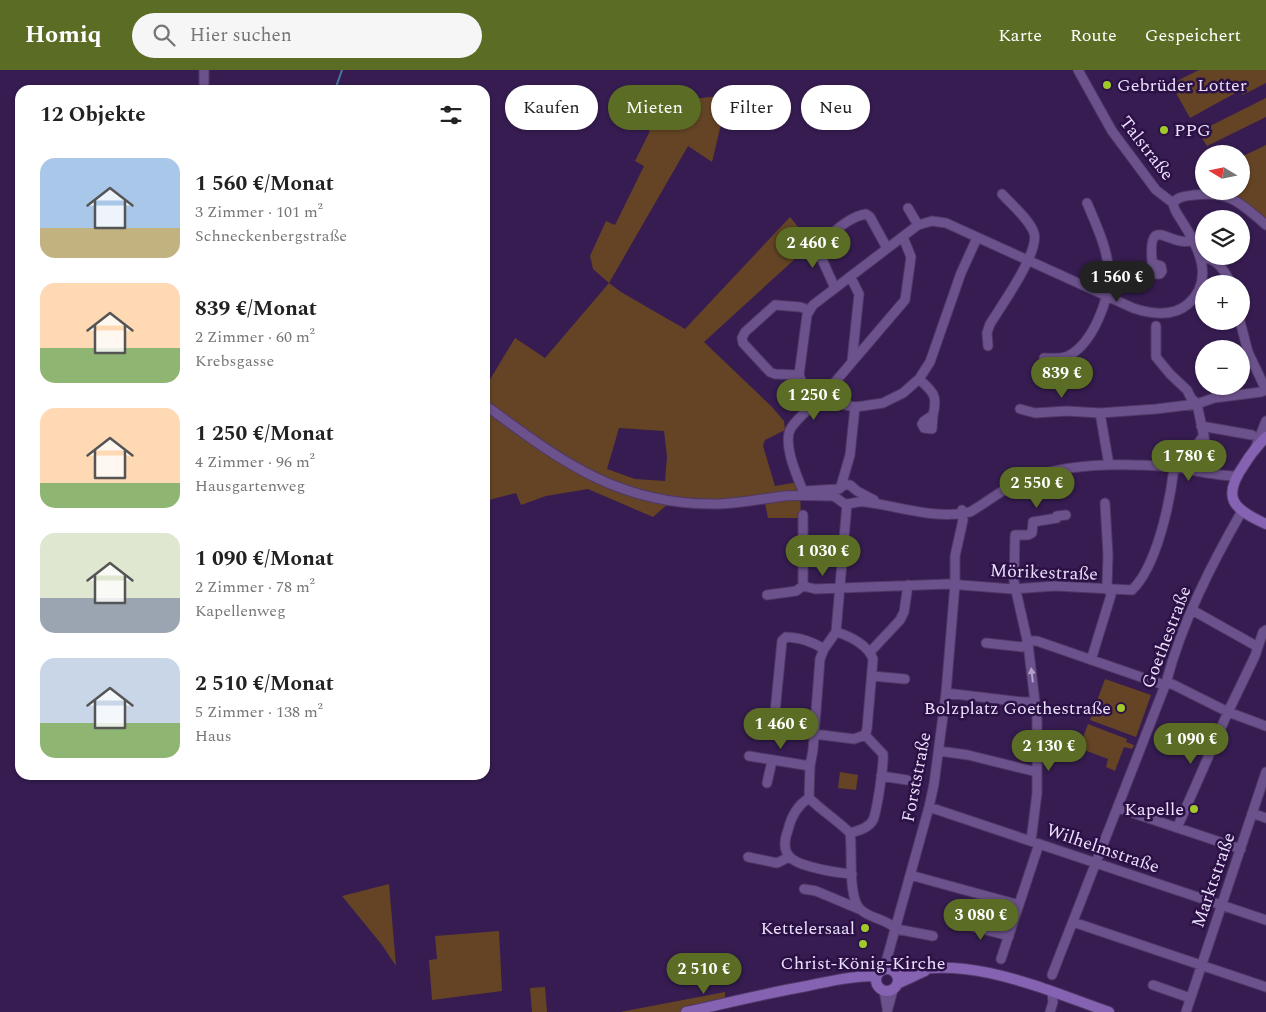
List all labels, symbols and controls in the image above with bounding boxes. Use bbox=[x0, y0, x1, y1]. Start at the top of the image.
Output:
search box bbox=[132, 13, 482, 58]
text: Homiq bbox=[25, 17, 102, 53]
icon: search bbox=[150, 21, 178, 49]
text: Hier suchen bbox=[190, 21, 292, 50]
text: Karte bbox=[998, 22, 1042, 49]
text: Route bbox=[1070, 22, 1117, 49]
text: Gespeichert bbox=[1145, 22, 1241, 49]
place label: Gebrüder Lotter bbox=[1117, 72, 1247, 99]
marker: Gebrüder Lotter bbox=[1101, 79, 1113, 91]
chip: Kaufen bbox=[505, 85, 598, 130]
chip: Mieten bbox=[608, 85, 701, 130]
chip: Filter bbox=[711, 85, 791, 130]
chip: Neu bbox=[801, 85, 870, 130]
text: 12 Objekte bbox=[40, 99, 146, 131]
icon: filters bbox=[437, 101, 465, 129]
street label: Talstraße bbox=[1113, 110, 1180, 186]
place label: PPG bbox=[1174, 117, 1211, 144]
marker: PPG bbox=[1158, 124, 1170, 136]
north arrow bbox=[1195, 145, 1250, 200]
map controls bbox=[1195, 145, 1250, 395]
text: 1 560 €/Monat bbox=[195, 168, 334, 200]
icon: home bbox=[80, 178, 140, 238]
text: 3 Zimmer · 101 m² bbox=[195, 200, 323, 224]
button: layers bbox=[1195, 210, 1250, 265]
text: Schneckenbergstraße bbox=[195, 224, 347, 248]
pin: 2 460 € bbox=[767, 226, 859, 269]
text: 2 460 € bbox=[787, 231, 839, 255]
pin: 1 560 € bbox=[1071, 260, 1163, 303]
text: 1 560 € bbox=[1091, 265, 1143, 289]
button: + bbox=[1195, 275, 1250, 330]
text: 839 €/Monat bbox=[195, 293, 317, 325]
icon: home bbox=[80, 303, 140, 363]
text: 2 Zimmer · 60 m² bbox=[195, 325, 315, 349]
button: − bbox=[1195, 340, 1250, 395]
text: Krebsgasse bbox=[195, 349, 274, 373]
pin: 839 € bbox=[1027, 356, 1097, 399]
text: 839 € bbox=[1042, 361, 1082, 385]
pin: 1 250 € bbox=[768, 378, 860, 421]
text: 1 250 € bbox=[788, 383, 840, 407]
text: 1 250 €/Monat bbox=[195, 418, 334, 450]
icon: home bbox=[80, 428, 140, 488]
pin: 1 780 € bbox=[1143, 440, 1235, 482]
text: 1 780 € bbox=[1163, 444, 1215, 468]
text: 4 Zimmer · 96 m² bbox=[195, 450, 315, 474]
pin: 2 550 € bbox=[991, 466, 1083, 509]
text: 2 550 € bbox=[1011, 471, 1063, 495]
text: Hausgartenweg bbox=[195, 474, 305, 498]
pin: 1 030 € bbox=[777, 534, 869, 577]
text: 1 030 € bbox=[797, 539, 849, 563]
text: 1 090 €/Monat bbox=[195, 543, 334, 575]
icon: home bbox=[80, 553, 140, 613]
street label: Mörikestraße bbox=[990, 557, 1098, 588]
text: 2 Zimmer · 78 m² bbox=[195, 575, 315, 599]
street label: Goethestraße bbox=[1135, 582, 1198, 692]
text: Kapellenweg bbox=[195, 599, 286, 623]
one-way arrow bbox=[1027, 666, 1035, 682]
text: 2 510 €/Monat bbox=[195, 668, 334, 700]
icon: home bbox=[80, 678, 140, 738]
place label: Bolzplatz Goethestraße bbox=[924, 695, 1111, 722]
text: 5 Zimmer · 138 m² bbox=[195, 700, 323, 724]
marker: Bolzplatz Goethestraße bbox=[1115, 702, 1127, 714]
pin: 1 460 € bbox=[735, 708, 827, 750]
text: 1 460 € bbox=[755, 712, 807, 736]
pin: 1 090 € bbox=[1145, 722, 1237, 765]
text: Haus bbox=[195, 724, 232, 748]
text: 1 090 € bbox=[1165, 727, 1217, 751]
street label: Forststraße bbox=[895, 730, 938, 824]
pin: 2 130 € bbox=[1003, 730, 1095, 772]
text: 2 130 € bbox=[1023, 734, 1075, 758]
place label: Kapelle bbox=[1124, 796, 1184, 823]
marker: Kapelle bbox=[1188, 803, 1200, 815]
street label: Wilhelmstraße bbox=[1043, 816, 1163, 880]
street label: Marktstraße bbox=[1185, 829, 1242, 931]
pin: 3 080 € bbox=[935, 898, 1027, 941]
text: 3 080 € bbox=[955, 903, 1007, 927]
place label: Kettelersaal bbox=[761, 915, 855, 942]
marker: Kettelersaal bbox=[859, 922, 871, 934]
marker: Christ-König-Kirche bbox=[857, 938, 869, 950]
place label: Christ-König-Kirche bbox=[781, 950, 945, 977]
pin: 2 510 € bbox=[658, 952, 750, 995]
text: 2 510 € bbox=[678, 957, 730, 981]

